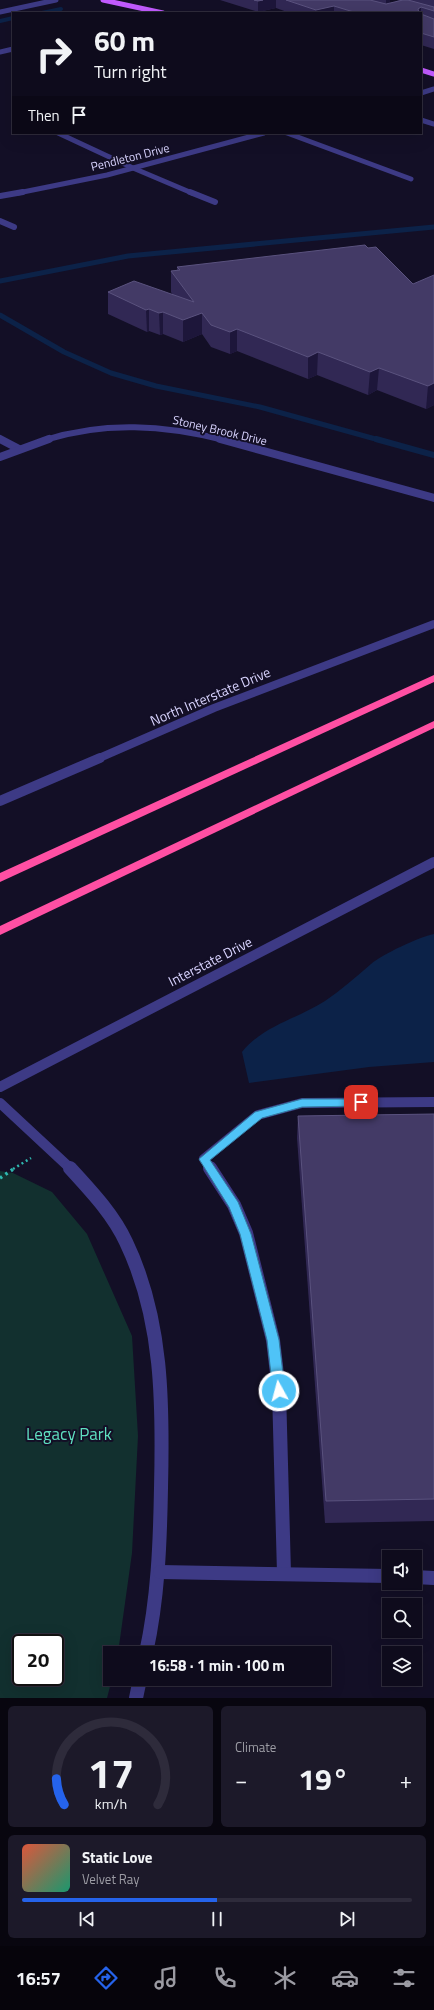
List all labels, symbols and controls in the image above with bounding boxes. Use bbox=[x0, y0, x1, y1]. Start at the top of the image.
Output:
text: 60 m bbox=[94, 19, 155, 62]
icon: right bbox=[28, 28, 80, 80]
text: Turn right bbox=[94, 58, 167, 85]
text: Then bbox=[28, 104, 60, 127]
icon: arrive bbox=[68, 104, 90, 126]
street label: Pendleton Drive bbox=[89, 138, 171, 176]
street label: Stoney Brook Drive bbox=[171, 410, 269, 450]
street label: North Interstate Drive bbox=[147, 661, 273, 731]
street label: Interstate Drive bbox=[164, 931, 256, 991]
pin bbox=[344, 1085, 378, 1119]
icon: arrive bbox=[350, 1091, 372, 1113]
position arrow bbox=[258, 1370, 300, 1412]
park label: Legacy Park bbox=[26, 1421, 112, 1447]
map controls bbox=[382, 1550, 422, 1686]
button: sound bbox=[382, 1550, 422, 1590]
button: search bbox=[382, 1598, 422, 1638]
speed limit sign: 20 bbox=[12, 1634, 64, 1686]
button: layers bbox=[382, 1646, 422, 1686]
text: 16:58 · 1 min · 100 m bbox=[149, 1654, 285, 1677]
text: Climate bbox=[235, 1737, 276, 1757]
text: 17 bbox=[87, 1740, 134, 1803]
text: 19° bbox=[298, 1756, 349, 1802]
text: − bbox=[235, 1763, 247, 1797]
text: + bbox=[400, 1763, 412, 1797]
text: km/h bbox=[94, 1792, 127, 1814]
text: Static Love bbox=[82, 1846, 153, 1869]
text: Velvet Ray bbox=[82, 1869, 140, 1889]
icon: previous bbox=[76, 1908, 98, 1930]
icon: pause bbox=[206, 1908, 228, 1930]
icon: next bbox=[336, 1908, 358, 1930]
icon: directions bbox=[92, 1964, 120, 1992]
icon: music bbox=[152, 1964, 180, 1992]
icon: phone bbox=[211, 1964, 239, 1992]
icon: climate bbox=[271, 1964, 299, 1992]
icon: car bbox=[331, 1964, 359, 1992]
icon: filters bbox=[390, 1964, 418, 1992]
text: 16:57 bbox=[16, 1965, 61, 1992]

